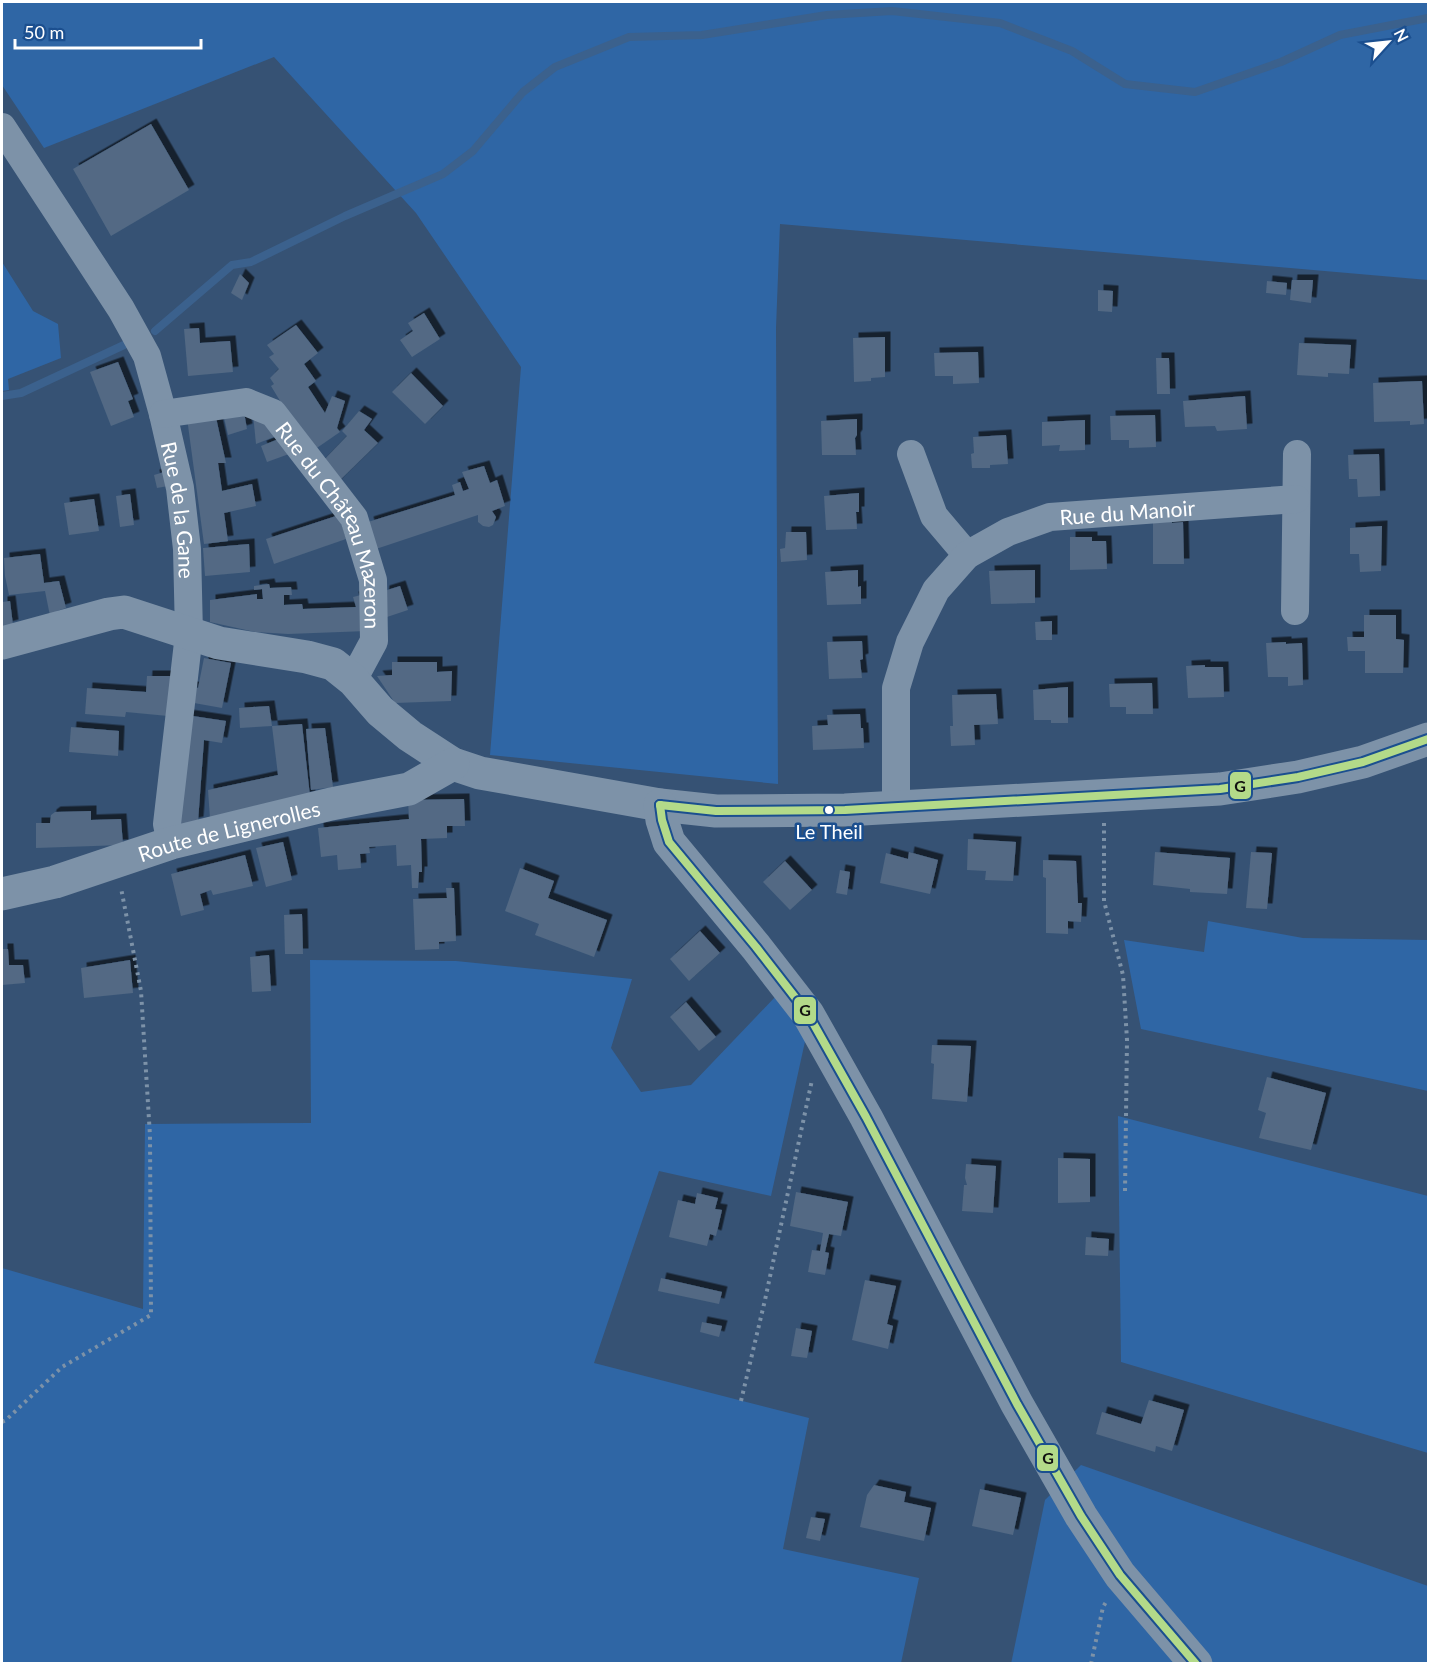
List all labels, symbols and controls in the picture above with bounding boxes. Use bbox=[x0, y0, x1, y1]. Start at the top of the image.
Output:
scale bar bbox=[15, 12, 201, 50]
north arrow bbox=[1358, 12, 1418, 72]
text: 50 m bbox=[24, 21, 64, 43]
text: N bbox=[1391, 25, 1413, 45]
street label: Rue du Château Mazeron bbox=[271, 416, 386, 629]
street label: Rue de la Gane bbox=[157, 439, 200, 579]
street label: Rue du Manoir bbox=[1059, 494, 1196, 529]
line badge: G bbox=[1229, 771, 1252, 800]
text: G bbox=[1234, 776, 1246, 795]
street label: Route de Lignerolles bbox=[134, 795, 322, 866]
marker: Le Theil bbox=[823, 804, 835, 816]
place label: Le Theil bbox=[795, 819, 863, 843]
line badge: G bbox=[793, 996, 817, 1025]
text: G bbox=[799, 1000, 811, 1019]
line badge: G bbox=[1036, 1444, 1059, 1472]
text: G bbox=[1042, 1448, 1054, 1467]

